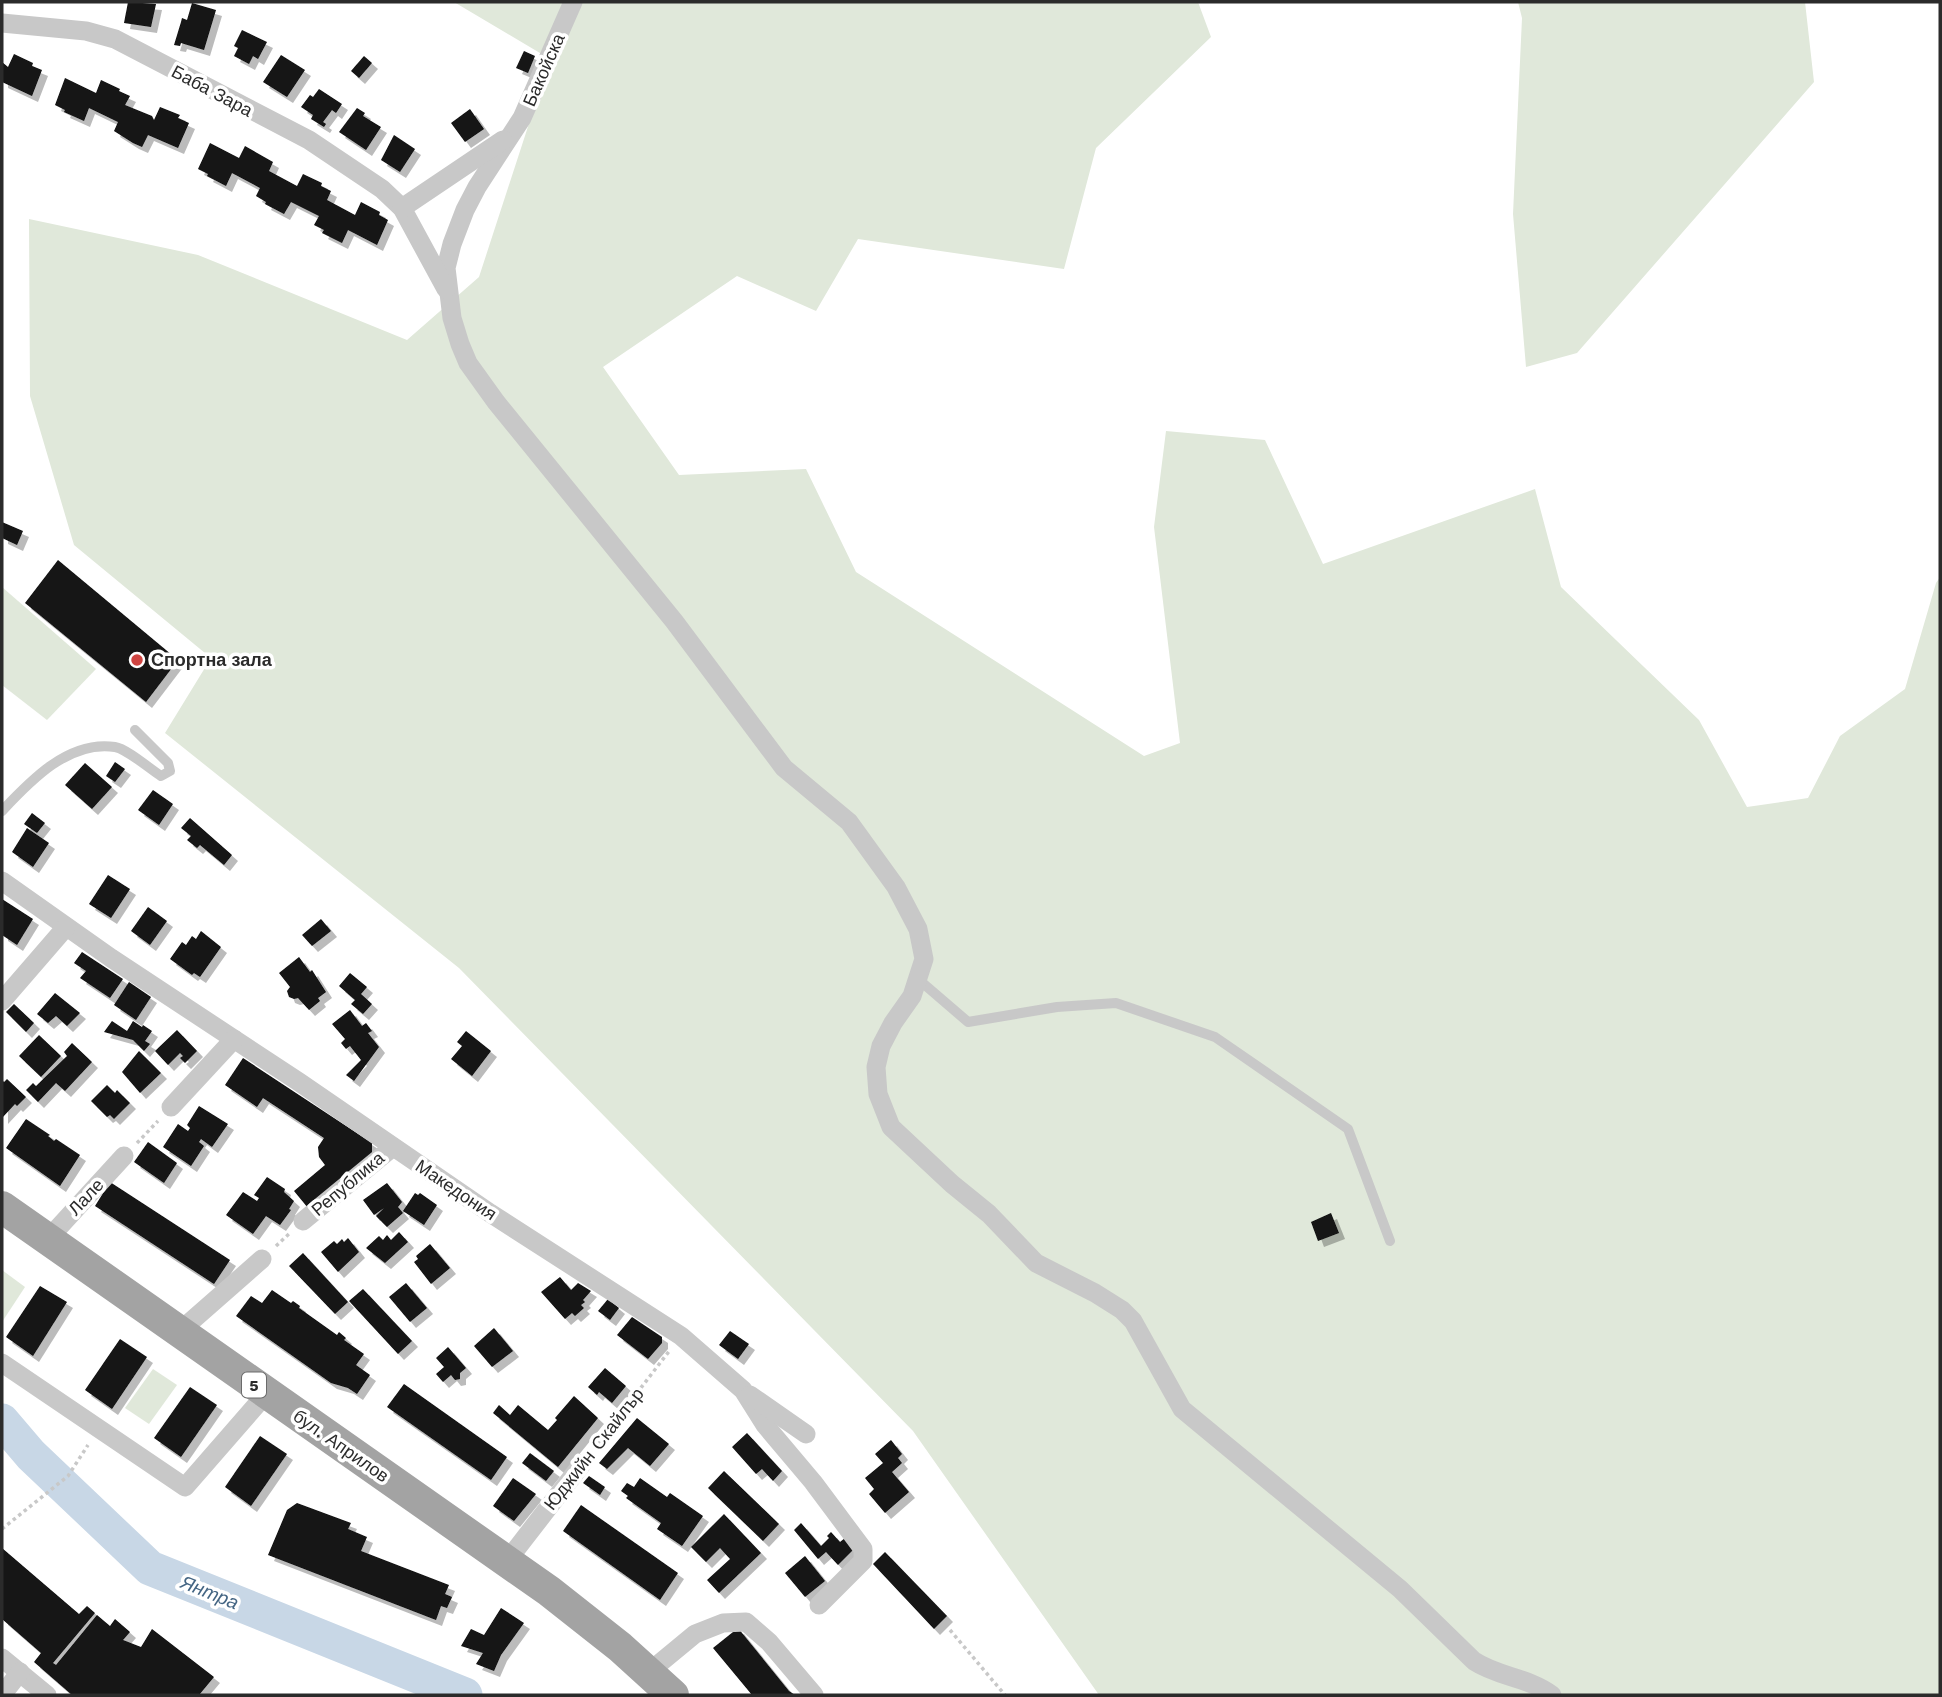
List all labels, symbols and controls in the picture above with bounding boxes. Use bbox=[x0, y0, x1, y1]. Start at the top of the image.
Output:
street label: Бакойска bbox=[518, 29, 569, 109]
street label: Баба Зара bbox=[168, 60, 257, 121]
place label: Спортна зала bbox=[151, 649, 273, 670]
marker: Спортна зала bbox=[129, 652, 145, 668]
street label: Република bbox=[307, 1146, 389, 1220]
street label: Македония bbox=[412, 1155, 501, 1224]
street label: Лале bbox=[64, 1174, 108, 1219]
road number: 5 bbox=[242, 1372, 266, 1398]
street label: Юджийн Скайлър bbox=[539, 1383, 648, 1514]
street label: бул. Априлов bbox=[289, 1405, 393, 1486]
water label: Янтра bbox=[177, 1570, 242, 1614]

